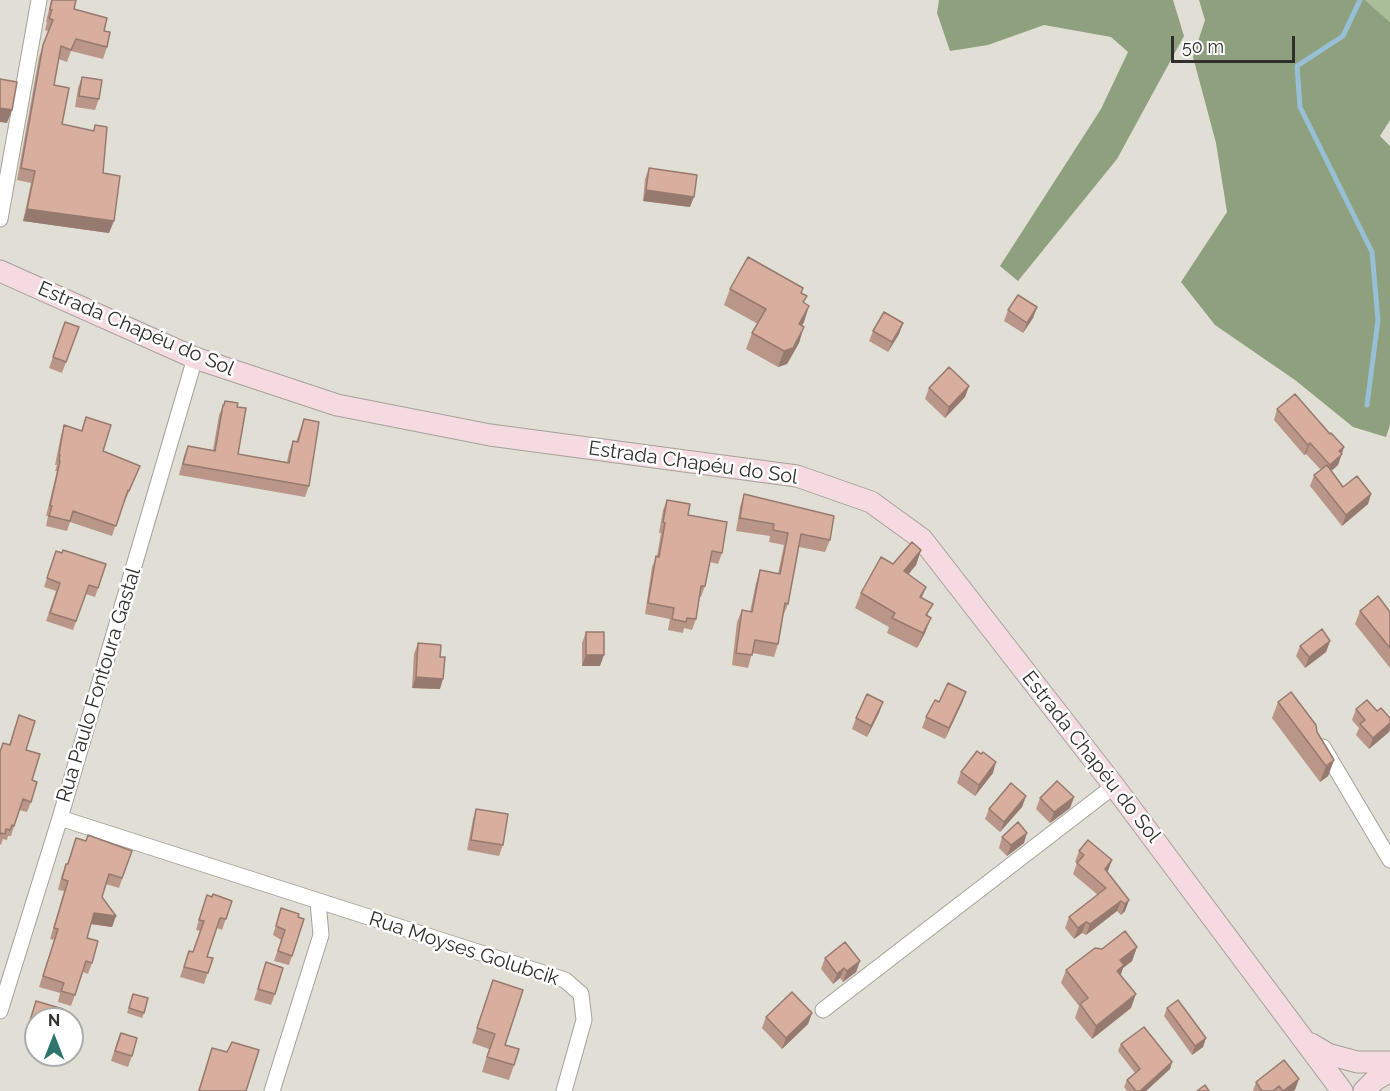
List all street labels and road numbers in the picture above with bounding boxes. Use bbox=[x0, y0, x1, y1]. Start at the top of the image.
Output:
street label: Estrada Chapéu do Sol bbox=[34, 277, 238, 381]
street label: Estrada Chapéu do Sol bbox=[587, 436, 799, 490]
street label: Rua Paulo Fontoura Gastal bbox=[52, 565, 146, 805]
street label: Estrada Chapéu do Sol bbox=[1017, 666, 1165, 848]
street label: Rua Moyses Golubcik bbox=[366, 907, 562, 991]

